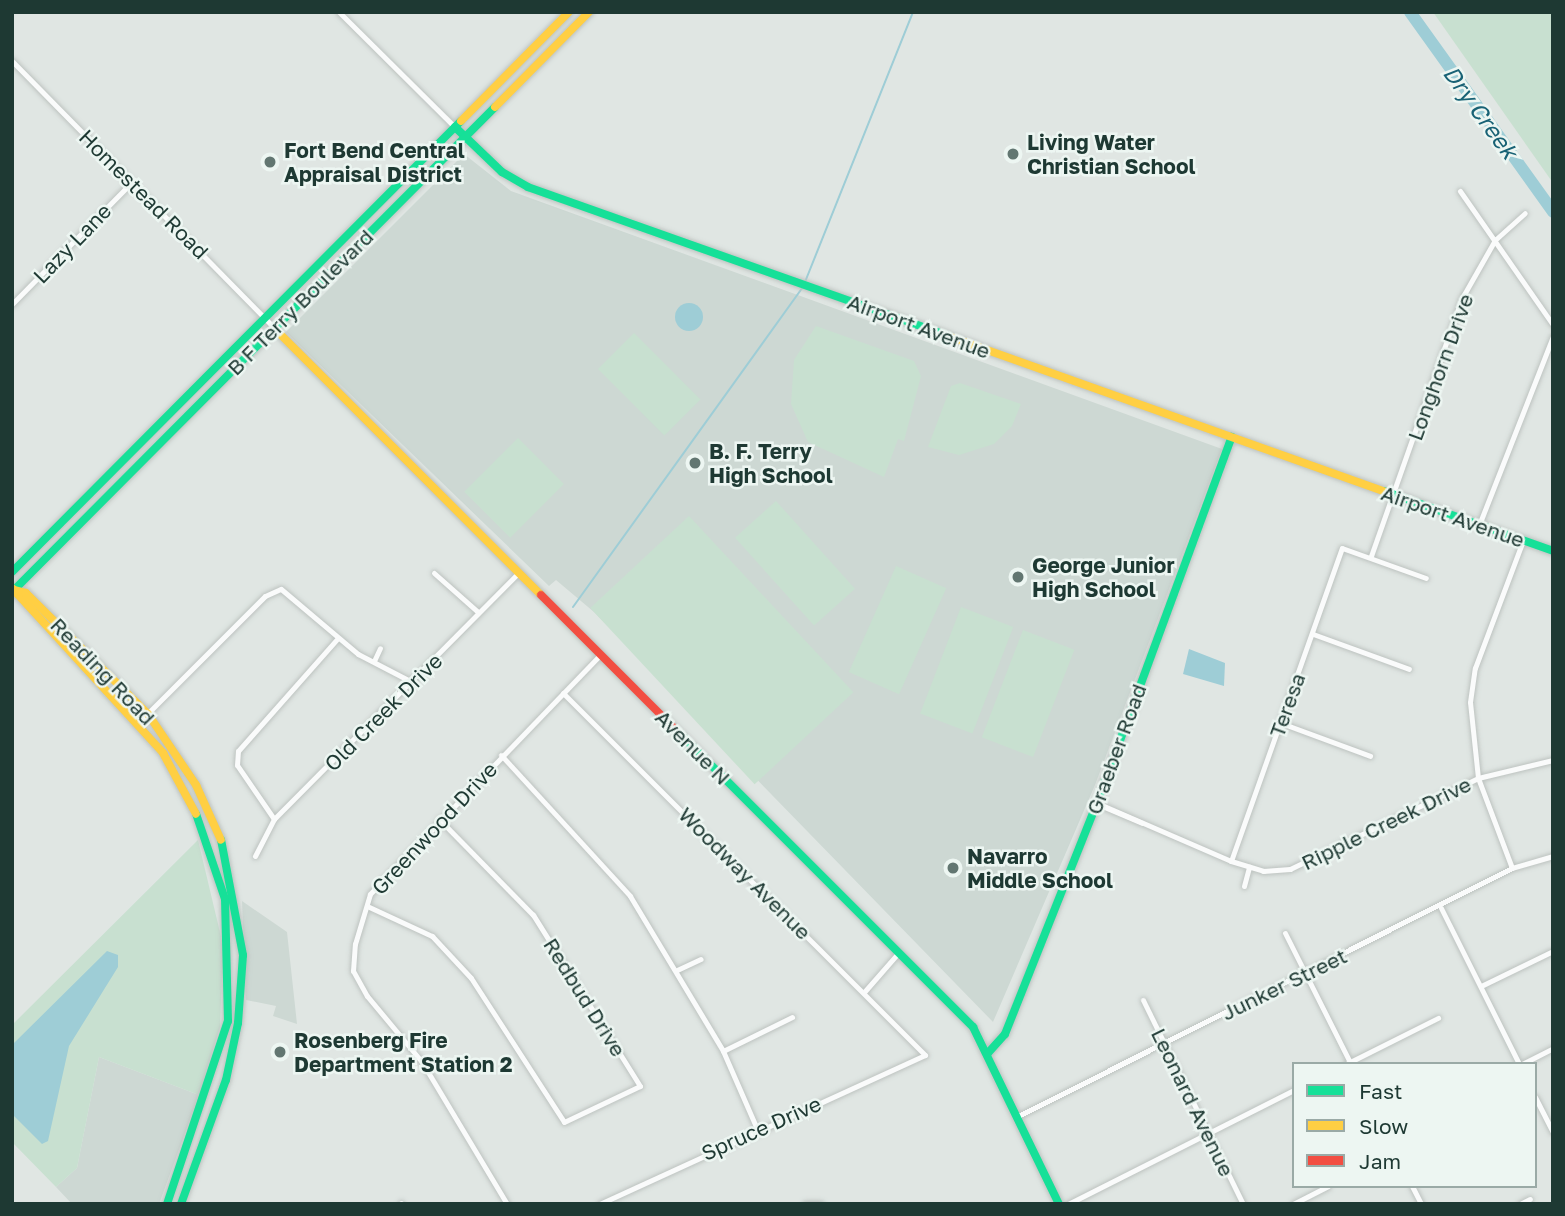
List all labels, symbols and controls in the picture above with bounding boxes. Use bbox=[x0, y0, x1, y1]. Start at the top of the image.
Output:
water label: Dry Creek bbox=[1438, 60, 1524, 164]
street label: Homestead Road bbox=[74, 124, 214, 264]
place label: Living Water Christian School bbox=[1027, 129, 1196, 179]
place label: Fort Bend Central Appraisal District bbox=[284, 137, 465, 187]
marker: Living Water Christian School bbox=[1005, 146, 1021, 162]
marker: Fort Bend Central Appraisal District bbox=[262, 154, 278, 170]
street label: Lazy Lane bbox=[28, 198, 116, 288]
street label: B F Terry Boulevard bbox=[222, 224, 378, 380]
street label: Airport Avenue bbox=[844, 289, 994, 363]
street label: Longhorn Drive bbox=[1402, 290, 1478, 444]
place label: B. F. Terry High School bbox=[709, 438, 833, 488]
marker: B. F. Terry High School bbox=[687, 455, 703, 471]
street label: Airport Avenue bbox=[1378, 480, 1528, 552]
place label: George Junior High School bbox=[1032, 552, 1175, 602]
marker: George Junior High School bbox=[1010, 569, 1026, 585]
street label: Reading Road bbox=[46, 612, 160, 730]
street label: Old Creek Drive bbox=[319, 648, 447, 776]
street label: Teresa bbox=[1264, 669, 1310, 741]
street label: Graeber Road bbox=[1081, 680, 1151, 818]
street label: Avenue N bbox=[650, 704, 736, 790]
street label: Greenwood Drive bbox=[366, 756, 502, 900]
street label: Ripple Creek Drive bbox=[1297, 771, 1475, 875]
street label: Woodway Avenue bbox=[674, 802, 816, 944]
place label: Navarro Middle School bbox=[967, 843, 1113, 893]
marker: Navarro Middle School bbox=[945, 860, 961, 876]
street label: Redbud Drive bbox=[539, 933, 631, 1061]
street label: Junker Street bbox=[1217, 943, 1351, 1025]
street label: Leonard Avenue bbox=[1146, 1024, 1240, 1180]
place label: Rosenberg Fire Department Station 2 bbox=[294, 1027, 513, 1077]
marker: Rosenberg Fire Department Station 2 bbox=[272, 1044, 288, 1060]
legend bbox=[1292, 1062, 1537, 1188]
text: Fast bbox=[1359, 1078, 1402, 1104]
street label: Spruce Drive bbox=[697, 1090, 825, 1166]
text: Slow bbox=[1359, 1113, 1408, 1139]
text: Jam bbox=[1359, 1148, 1401, 1174]

